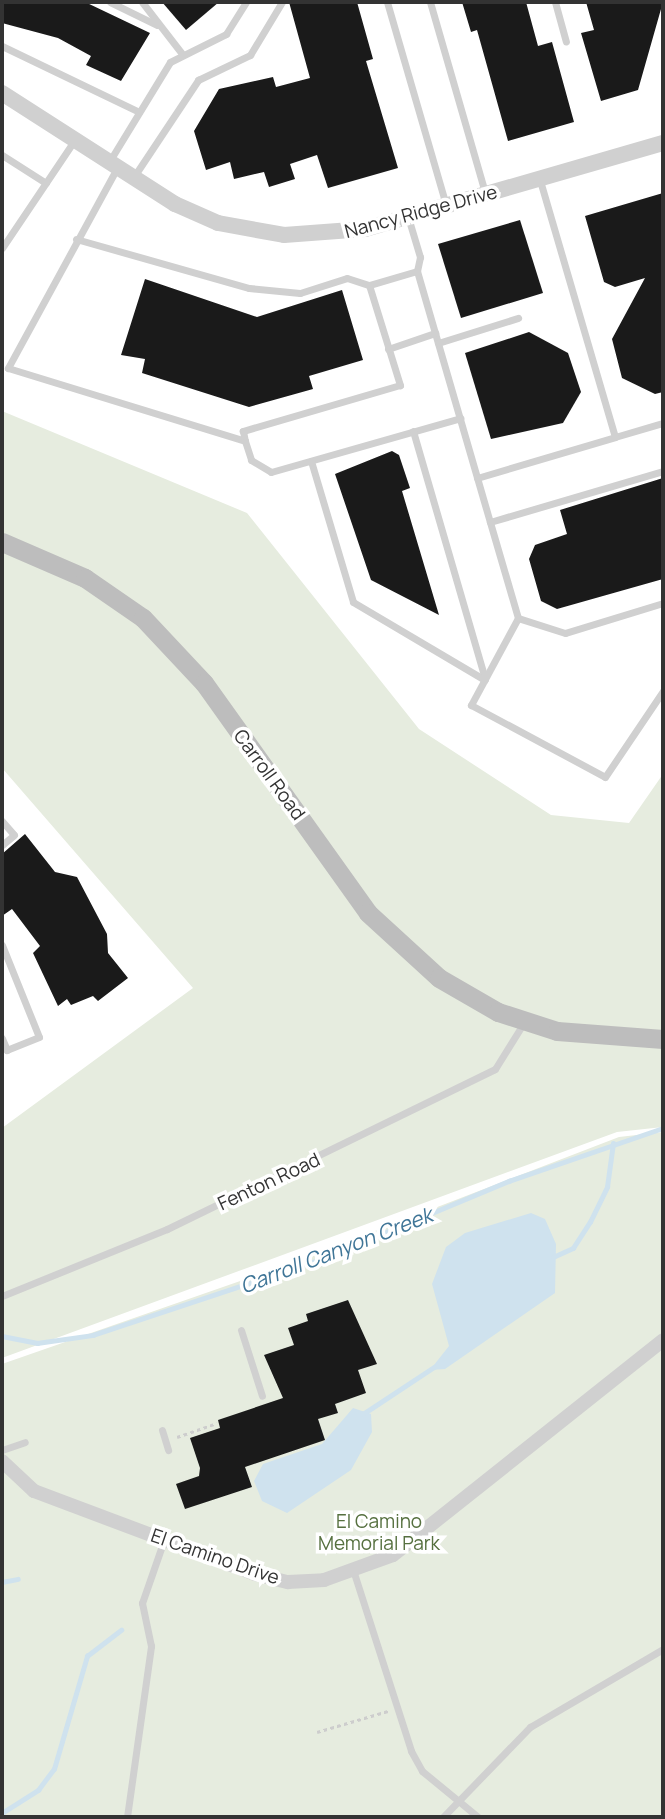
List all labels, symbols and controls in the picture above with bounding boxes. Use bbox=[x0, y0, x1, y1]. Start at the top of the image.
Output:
street label: Nancy Ridge Drive bbox=[342, 181, 500, 243]
street label: Carroll Road bbox=[228, 725, 310, 825]
street label: Fenton Road bbox=[214, 1148, 324, 1216]
water label: Carroll Canyon Creek bbox=[236, 1202, 436, 1298]
park label: El Camino Memorial Park bbox=[318, 1511, 440, 1555]
street label: El Camino Drive bbox=[148, 1524, 282, 1590]

